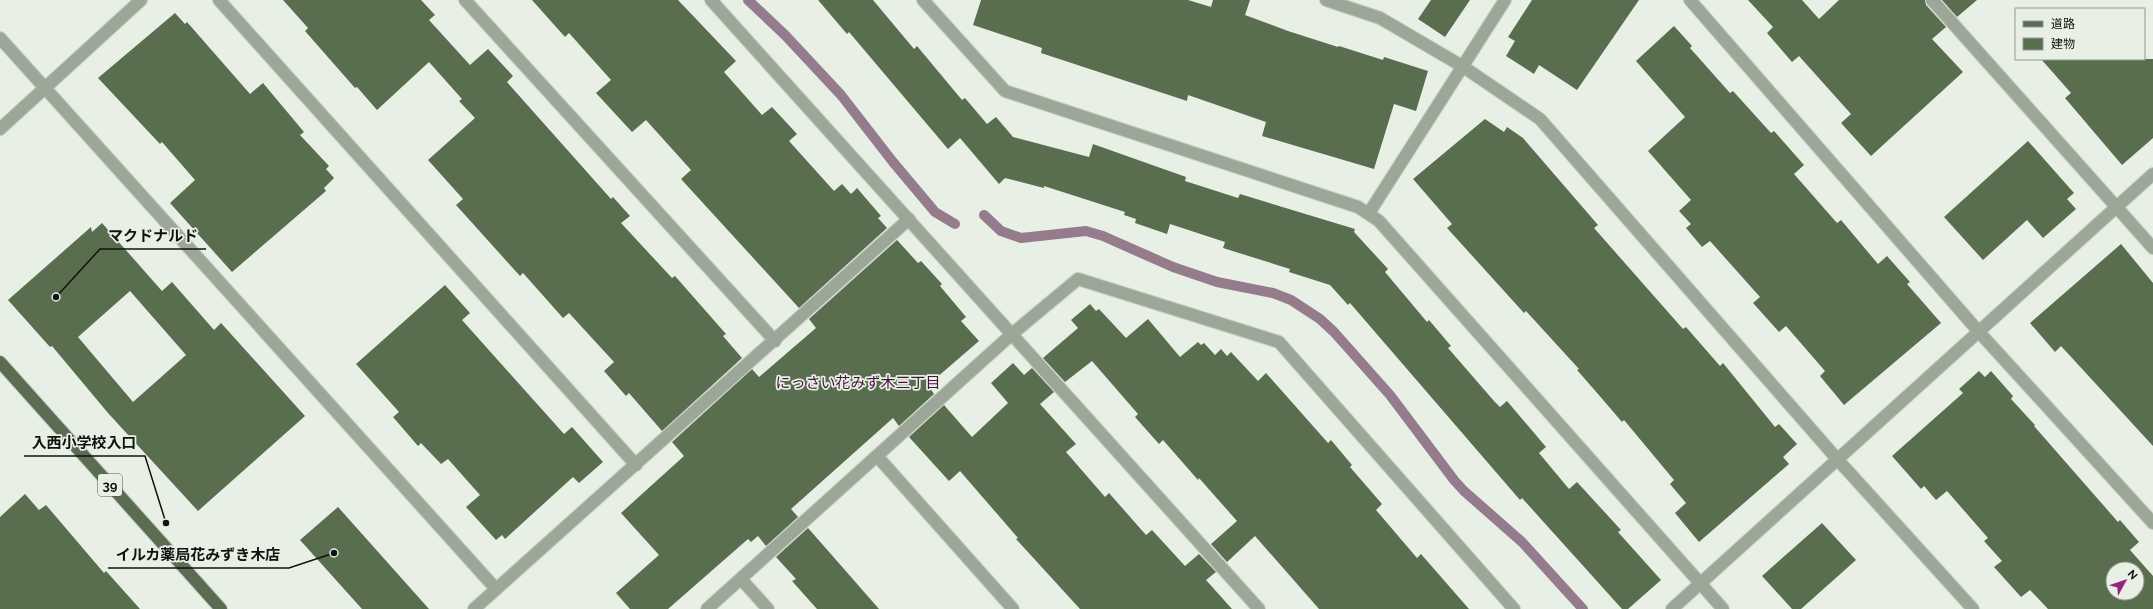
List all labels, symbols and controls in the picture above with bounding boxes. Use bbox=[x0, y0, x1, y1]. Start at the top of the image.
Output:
legend bbox=[2015, 8, 2145, 60]
text: 道路 bbox=[2051, 17, 2075, 31]
text: 建物 bbox=[2051, 37, 2075, 51]
callout: マクドナルド bbox=[100, 222, 206, 249]
text: マクドナルド bbox=[108, 227, 198, 245]
district label: にっさい花みず木三丁目 bbox=[775, 374, 941, 392]
callout: 入西小学校入口 bbox=[24, 429, 145, 456]
text: 入西小学校入口 bbox=[31, 434, 137, 452]
road number: 39 bbox=[98, 474, 122, 496]
callout: イルカ薬局花みずき木店 bbox=[108, 541, 289, 568]
text: イルカ薬局花みずき木店 bbox=[116, 546, 280, 564]
north arrow bbox=[2105, 561, 2145, 601]
text: N bbox=[2125, 567, 2140, 582]

